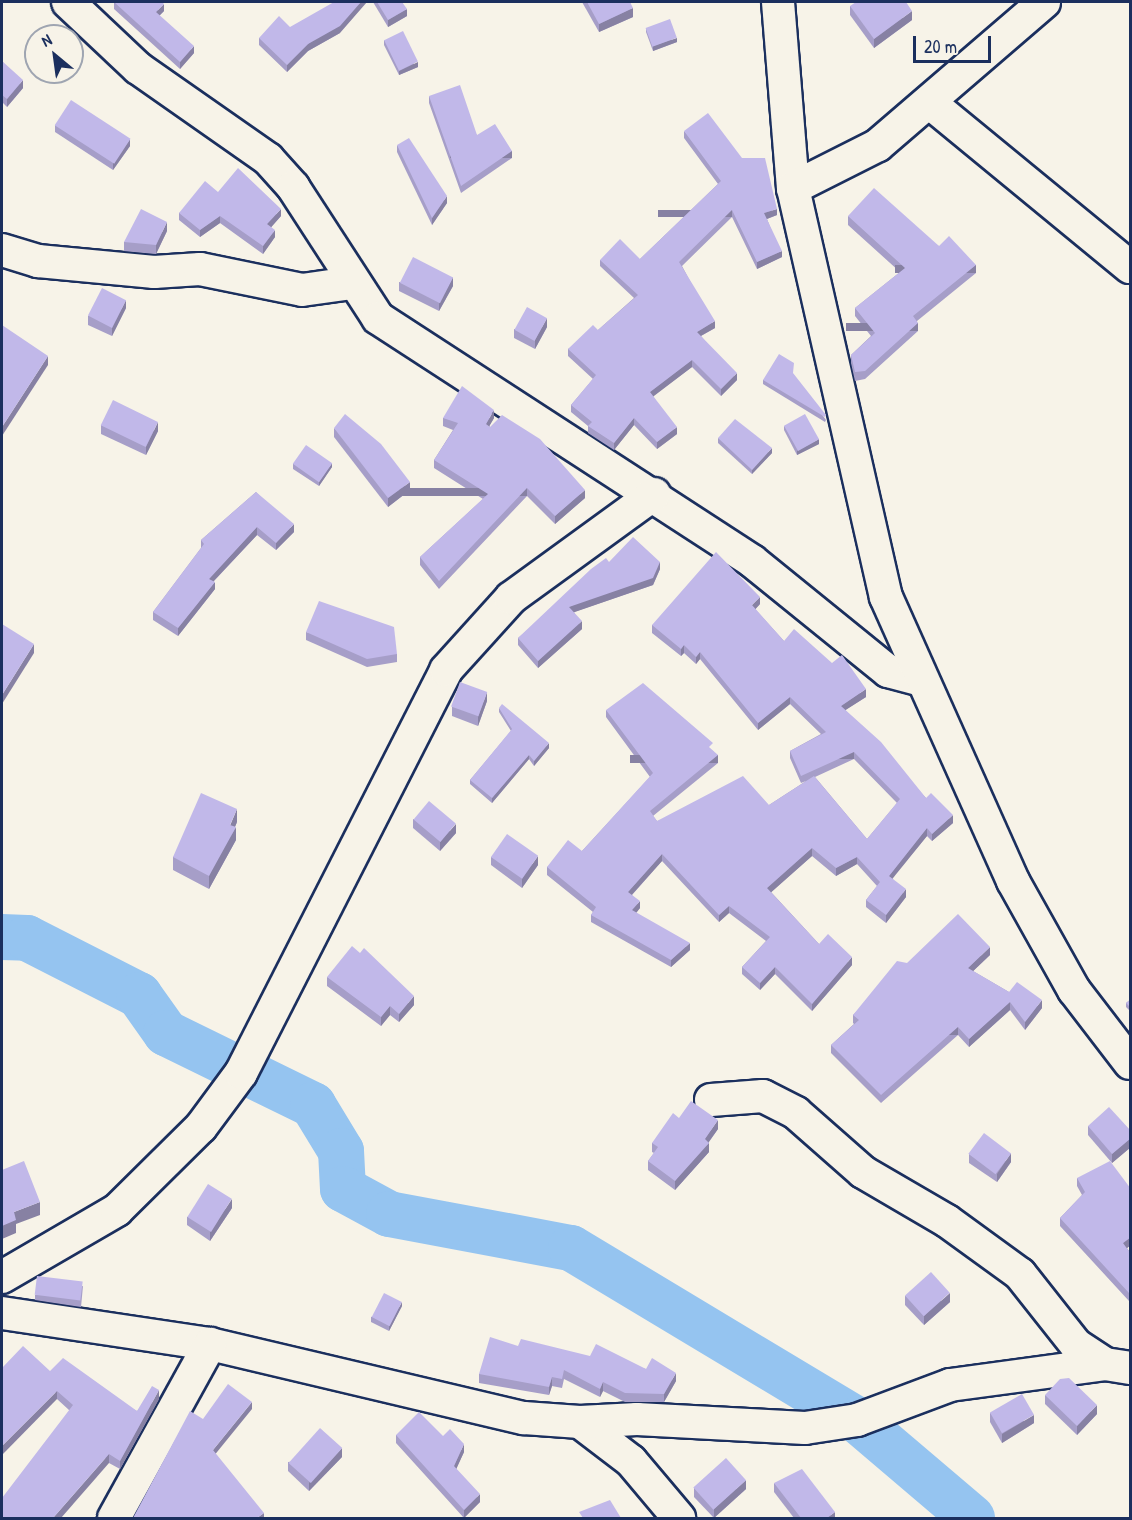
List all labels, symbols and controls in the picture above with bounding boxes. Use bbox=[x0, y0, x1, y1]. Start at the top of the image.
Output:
north arrow bbox=[24, 24, 84, 84]
scale bar bbox=[916, 24, 994, 62]
text: N bbox=[37, 28, 55, 52]
text: 20 m bbox=[924, 34, 957, 59]

